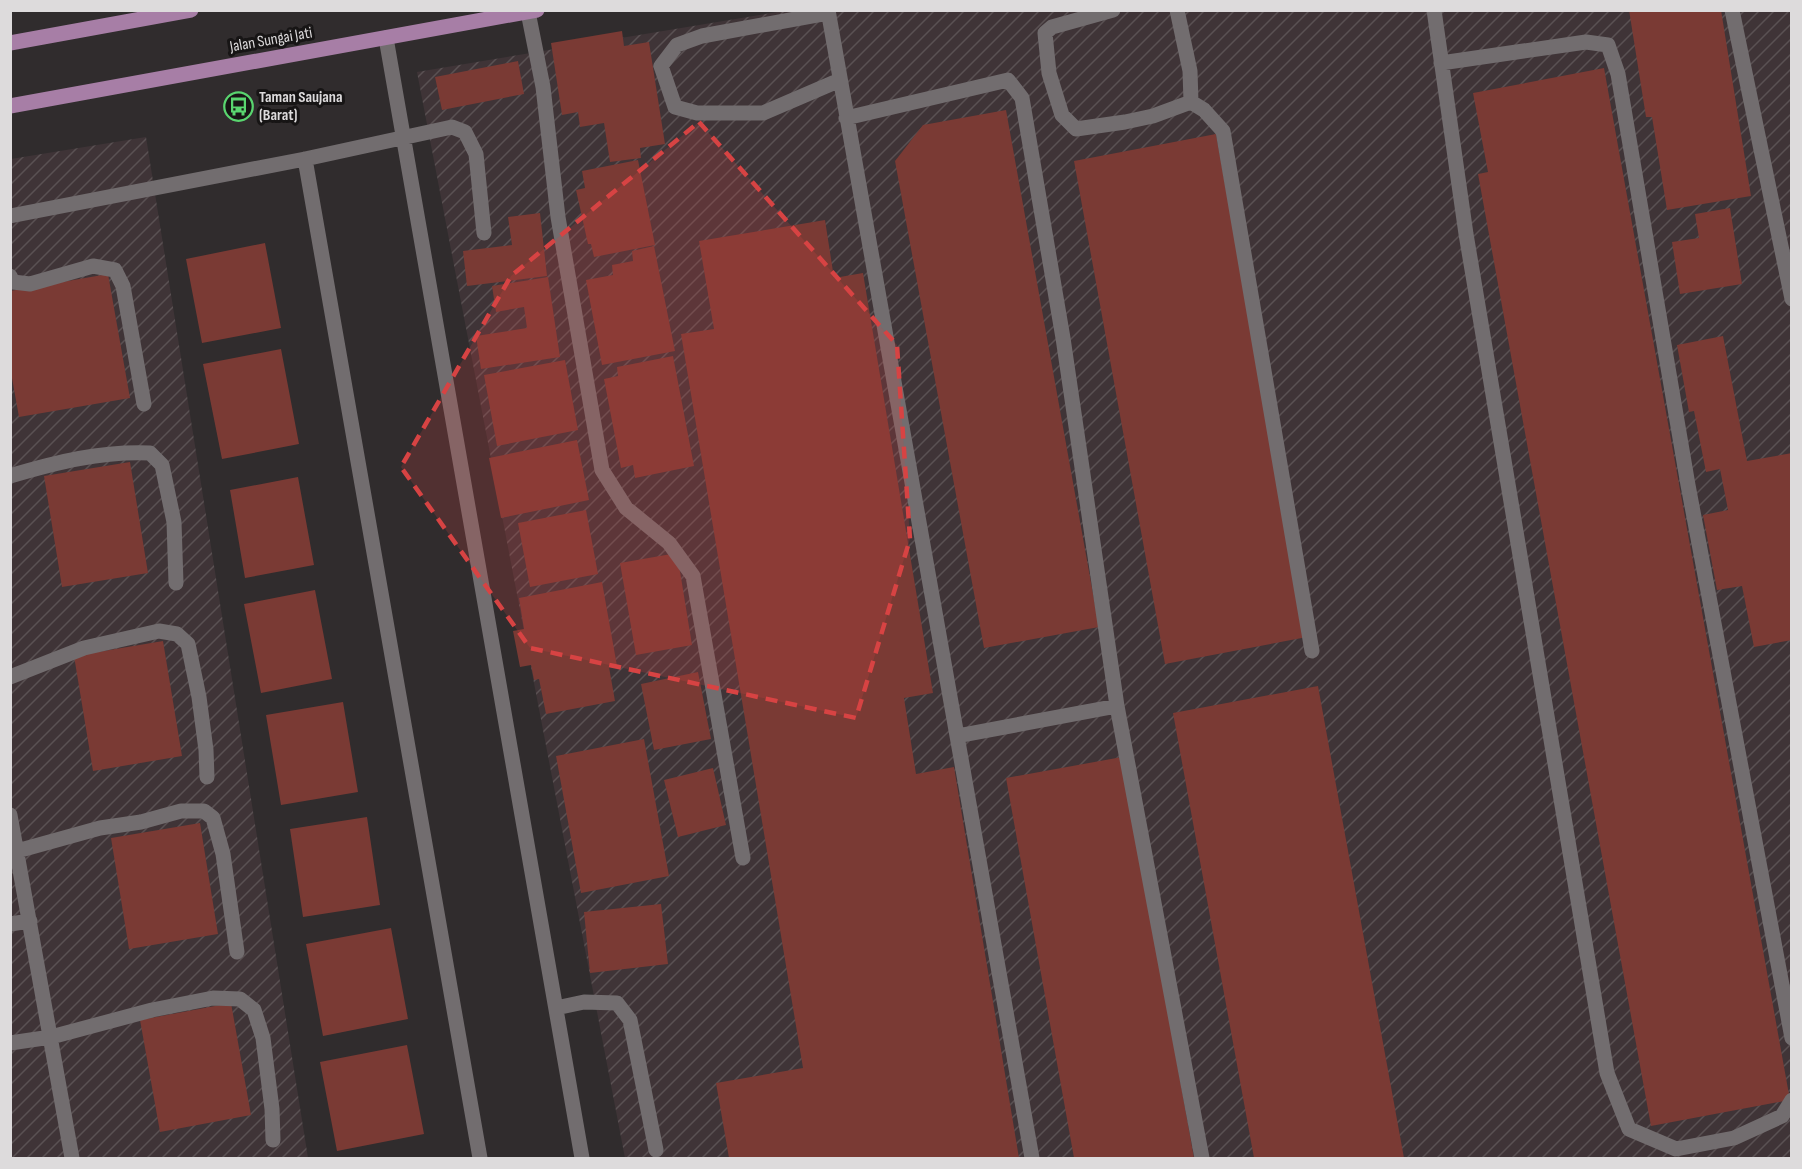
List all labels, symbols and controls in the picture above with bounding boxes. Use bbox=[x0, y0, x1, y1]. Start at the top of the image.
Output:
street label: Jalan Sungai Jati bbox=[227, 23, 314, 57]
place label: Taman Saujana (Barat) bbox=[259, 88, 342, 125]
bus stop icon: Taman Saujana (Barat) bbox=[222, 90, 254, 122]

